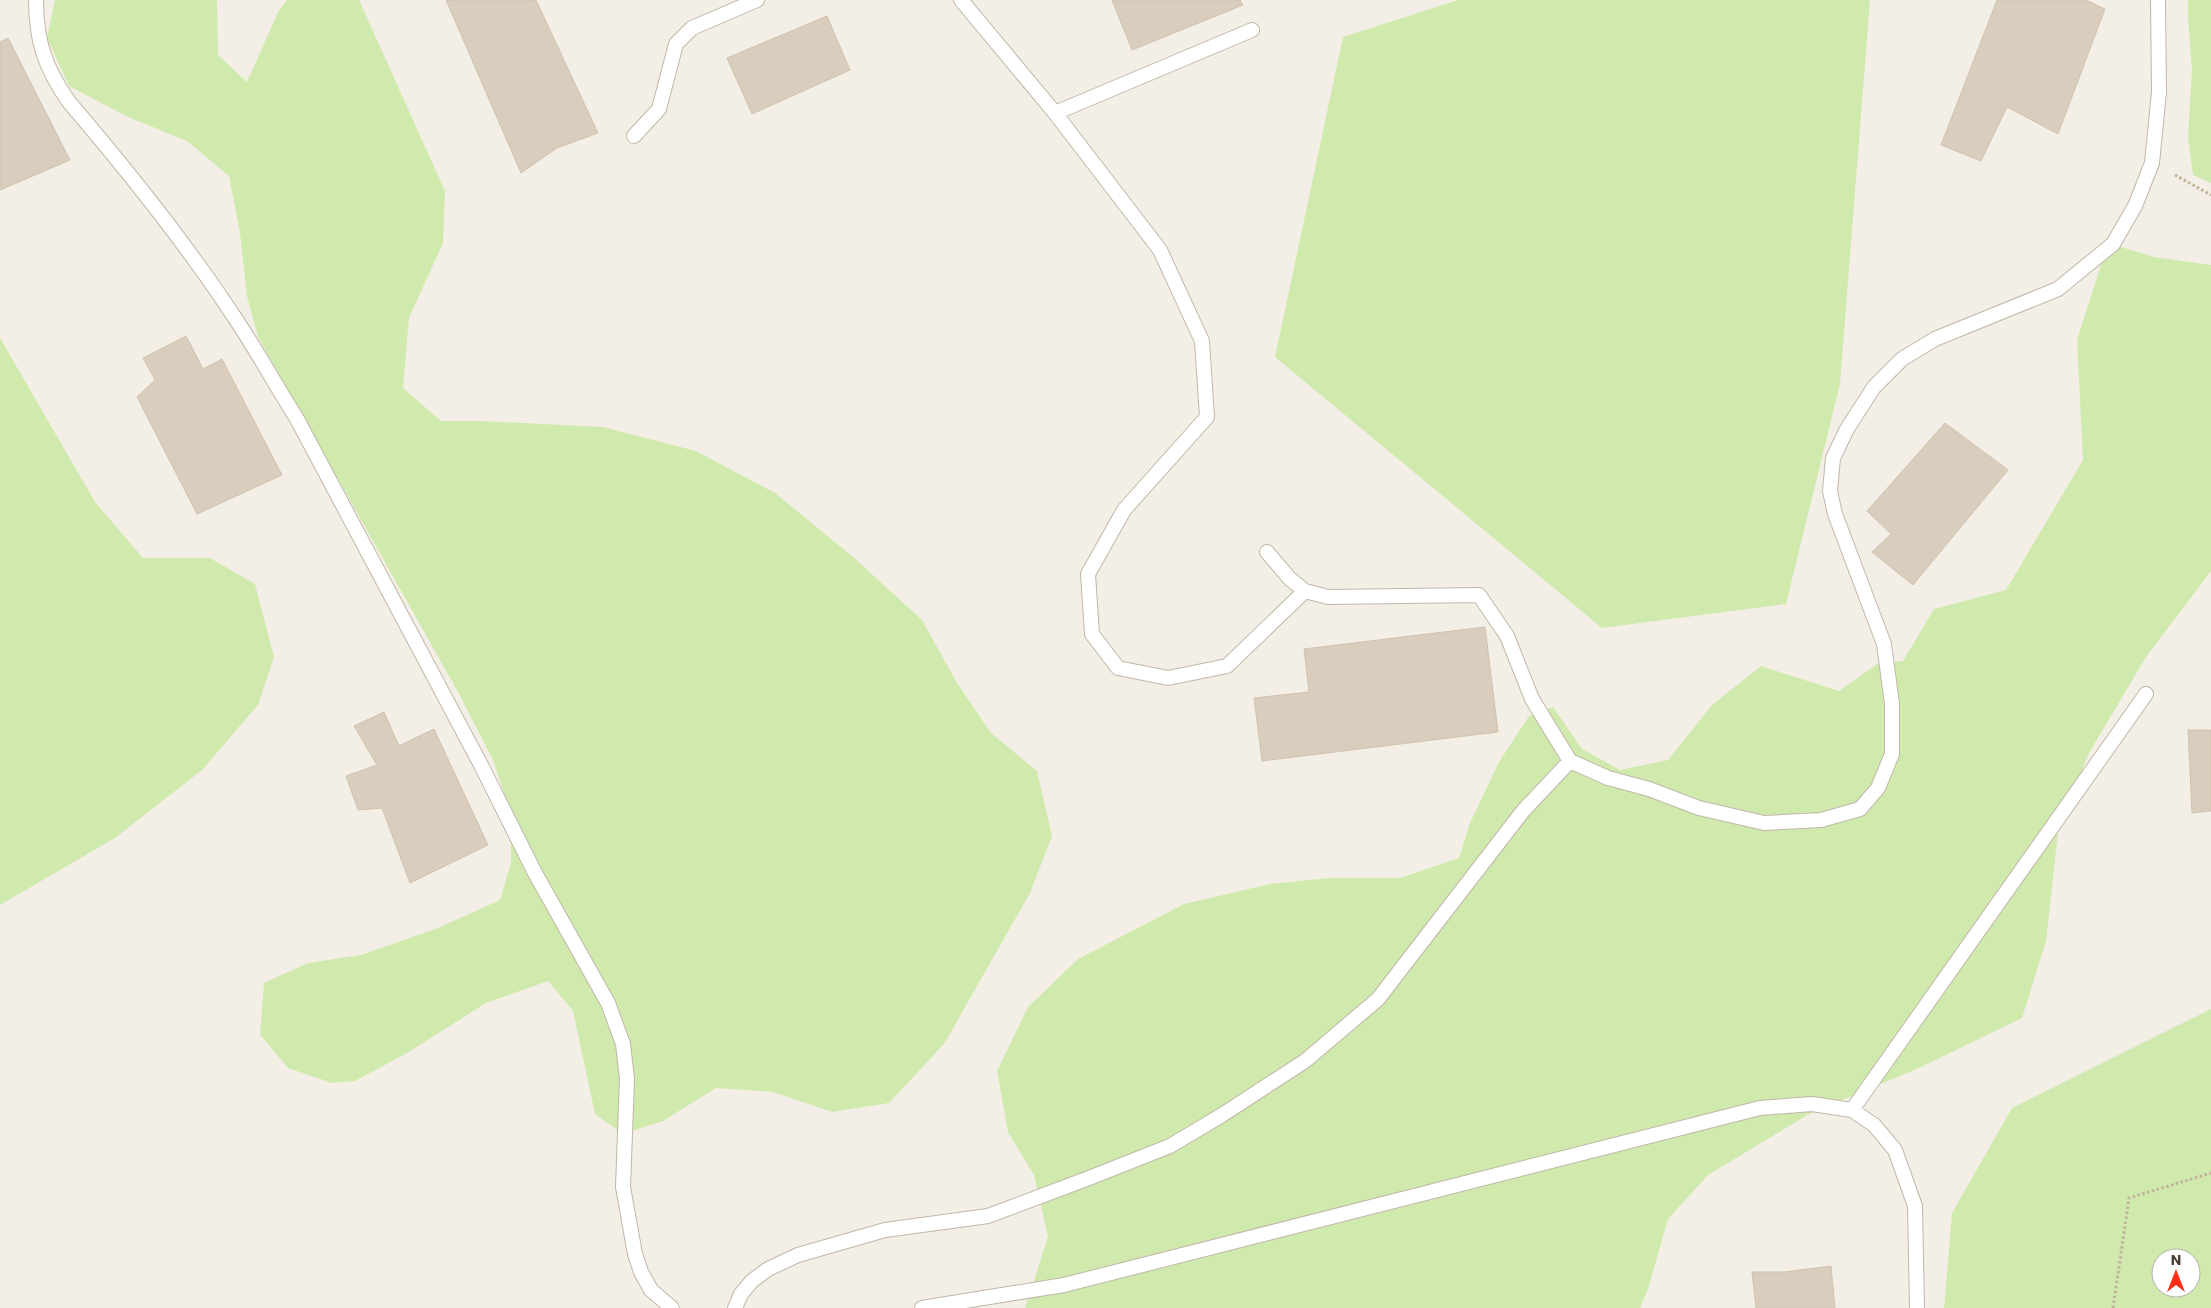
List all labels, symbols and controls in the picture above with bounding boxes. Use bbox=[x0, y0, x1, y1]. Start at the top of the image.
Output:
north arrow bbox=[2151, 1248, 2201, 1298]
text: N bbox=[2171, 1250, 2181, 1270]

